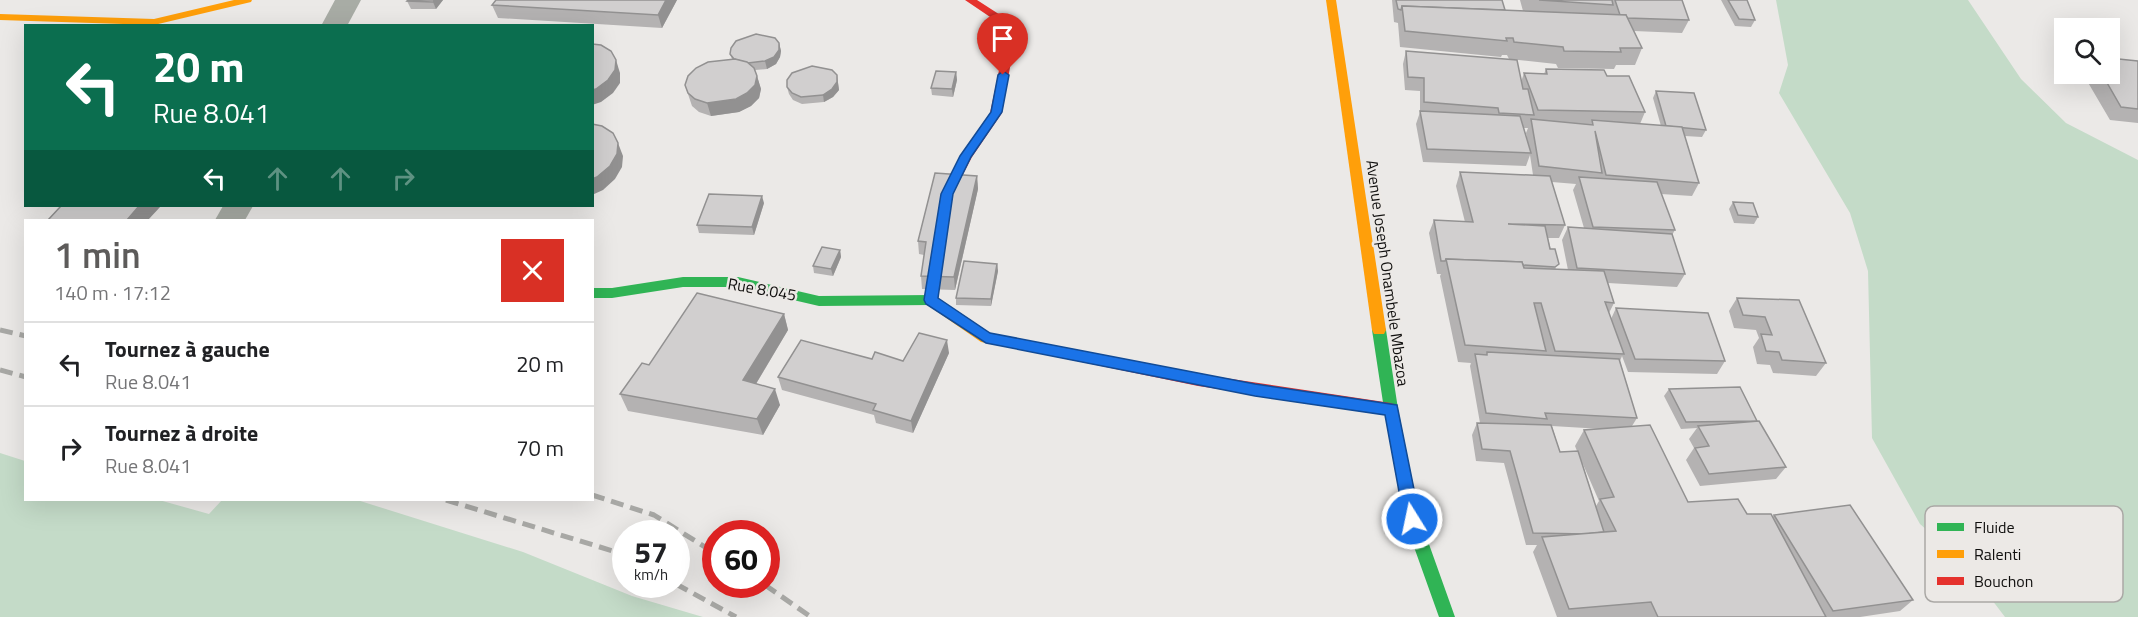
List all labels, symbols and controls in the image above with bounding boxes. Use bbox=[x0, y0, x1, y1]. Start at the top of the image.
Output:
pin bbox=[977, 13, 1028, 75]
map controls bbox=[2054, 18, 2120, 84]
button: search bbox=[2054, 18, 2120, 84]
icon: arrive bbox=[986, 22, 1019, 55]
text: 20 m bbox=[153, 34, 245, 98]
icon: left bbox=[54, 48, 132, 126]
text: Rue 8.041 bbox=[153, 92, 270, 133]
street label: Avenue Joseph Onambele Mbazoa bbox=[1360, 158, 1416, 388]
icon: left bbox=[198, 162, 231, 195]
icon: ahead bbox=[261, 162, 294, 195]
icon: ahead bbox=[324, 162, 357, 195]
icon: right bbox=[387, 162, 420, 195]
text: 1 min bbox=[54, 227, 141, 282]
button: close bbox=[501, 239, 564, 302]
street label: Rue 8.045 bbox=[726, 271, 798, 307]
text: 140 m · 17:12 bbox=[54, 277, 171, 308]
text: Tournez à gauche bbox=[105, 332, 270, 366]
text: 20 m bbox=[516, 347, 564, 381]
icon: left bbox=[54, 348, 87, 381]
text: Rue 8.041 bbox=[105, 366, 192, 397]
text: Tournez à droite bbox=[105, 416, 258, 450]
text: 70 m bbox=[516, 431, 564, 465]
icon: right bbox=[54, 432, 87, 465]
text: Rue 8.041 bbox=[105, 450, 192, 481]
position arrow bbox=[1380, 487, 1444, 551]
legend bbox=[1925, 506, 2123, 602]
text: Fluide bbox=[1974, 515, 2015, 539]
speed limit sign: 60 bbox=[702, 520, 780, 598]
text: 57 bbox=[634, 529, 668, 575]
text: Ralenti bbox=[1974, 542, 2021, 566]
text: km/h bbox=[634, 563, 668, 586]
text: Bouchon bbox=[1974, 569, 2033, 593]

